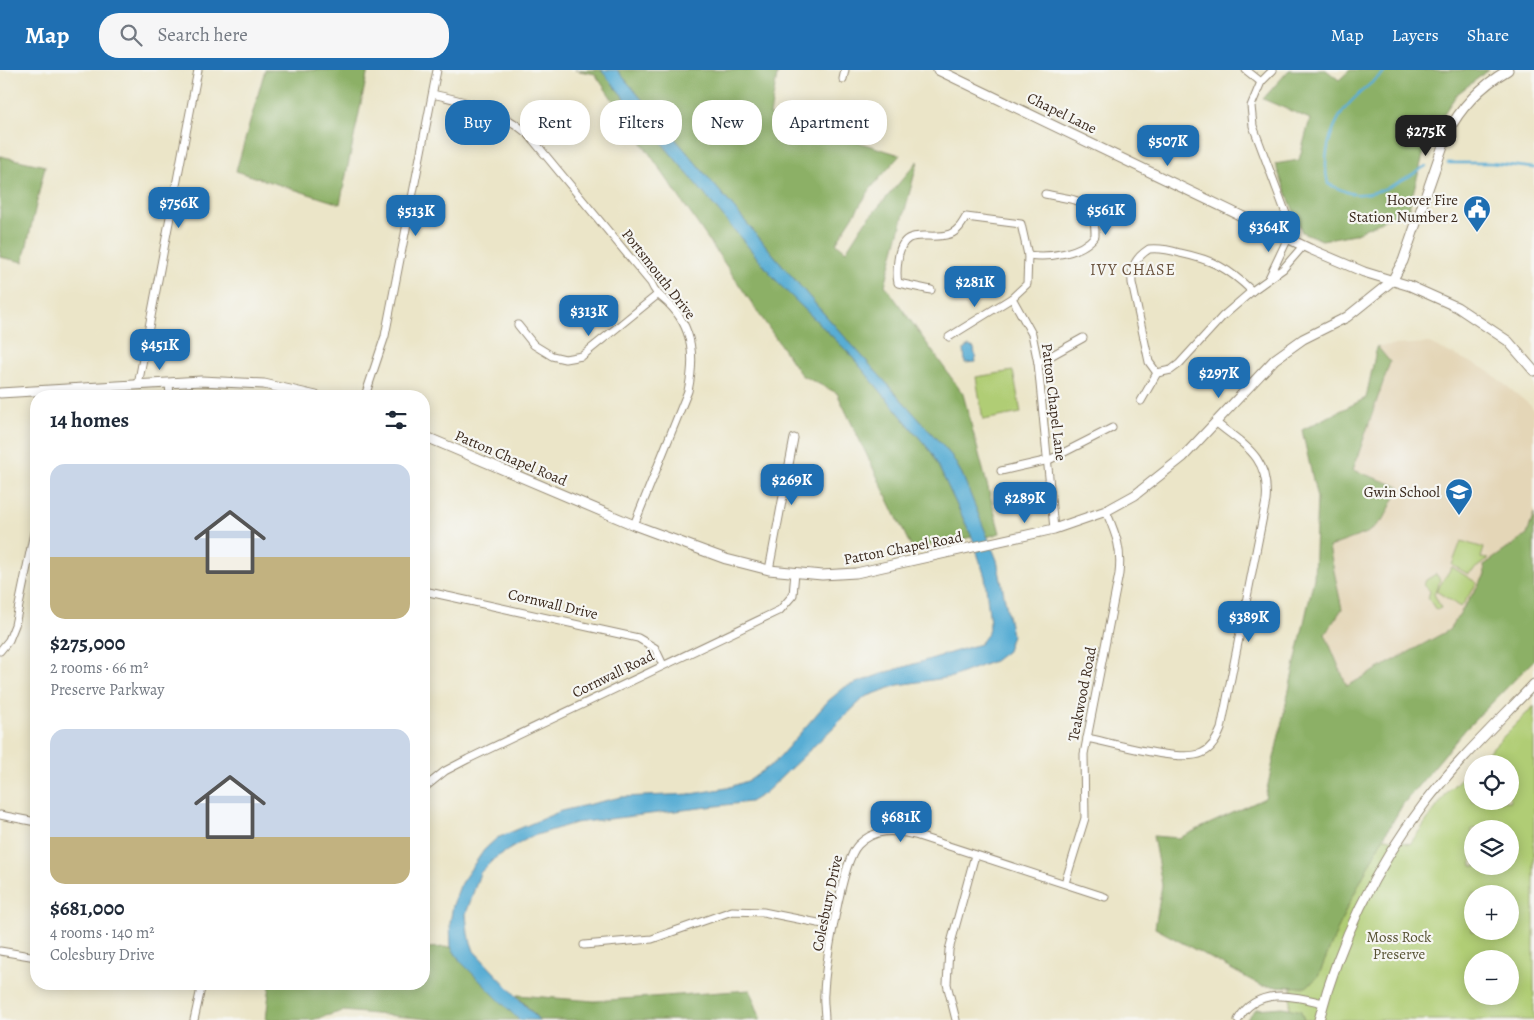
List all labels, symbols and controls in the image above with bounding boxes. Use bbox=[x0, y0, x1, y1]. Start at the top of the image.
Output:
search box bbox=[99, 13, 449, 58]
text: Map bbox=[25, 19, 69, 51]
icon: search bbox=[117, 21, 145, 49]
text: Search here bbox=[157, 22, 248, 48]
text: Map bbox=[1331, 23, 1364, 47]
text: Layers bbox=[1392, 23, 1439, 47]
text: Share bbox=[1467, 23, 1509, 47]
street label: Chapel Lane bbox=[1024, 88, 1100, 139]
chip: Buy bbox=[445, 100, 510, 145]
chip: Rent bbox=[520, 100, 590, 145]
chip: Filters bbox=[600, 100, 682, 145]
chip: New bbox=[692, 100, 762, 145]
chip: Apartment bbox=[772, 100, 887, 145]
pin: $275K bbox=[1391, 114, 1461, 157]
text: $275K bbox=[1406, 120, 1446, 142]
pin: $507K bbox=[1133, 124, 1203, 167]
text: $507K bbox=[1148, 130, 1188, 152]
pin: $756K bbox=[144, 186, 214, 229]
place label: Hoover Fire Station Number 2 bbox=[1349, 190, 1458, 227]
text: $756K bbox=[159, 192, 199, 214]
pin: $513K bbox=[381, 194, 451, 237]
pin: $561K bbox=[1071, 194, 1141, 236]
public building icon: Hoover Fire Station Number 2 bbox=[1462, 194, 1492, 233]
text: $561K bbox=[1087, 199, 1125, 221]
text: $513K bbox=[397, 200, 435, 222]
pin: $364K bbox=[1234, 210, 1304, 253]
text: $364K bbox=[1249, 216, 1289, 238]
street label: Portsmouth Drive bbox=[617, 225, 701, 323]
district label: IVY CHASE bbox=[1090, 259, 1176, 281]
pin: $281K bbox=[940, 266, 1010, 308]
text: $281K bbox=[955, 271, 995, 293]
pin: $313K bbox=[554, 294, 624, 337]
text: $313K bbox=[570, 300, 608, 322]
pin: $451K bbox=[125, 328, 195, 371]
text: $451K bbox=[141, 334, 179, 356]
street label: Patton Chapel Lane bbox=[1037, 342, 1071, 462]
pin: $297K bbox=[1184, 356, 1254, 399]
text: $297K bbox=[1199, 362, 1239, 384]
text: 14 homes bbox=[50, 406, 129, 434]
icon: filters bbox=[382, 406, 410, 434]
street label: Patton Chapel Road bbox=[452, 425, 571, 491]
pin: $269K bbox=[757, 464, 827, 506]
text: $269K bbox=[772, 469, 812, 491]
school or university icon: Gwin School bbox=[1444, 477, 1474, 516]
pin: $289K bbox=[990, 482, 1060, 524]
place label: Gwin School bbox=[1364, 482, 1440, 502]
text: $289K bbox=[1005, 487, 1045, 509]
icon: home bbox=[185, 497, 275, 587]
street label: Patton Chapel Road bbox=[842, 527, 965, 569]
street label: Cornwall Drive bbox=[506, 584, 600, 624]
pin: $389K bbox=[1214, 600, 1284, 643]
text: $389K bbox=[1229, 606, 1269, 628]
text: $275,000 bbox=[50, 629, 125, 657]
street label: Teakwood Road bbox=[1063, 644, 1101, 743]
street label: Cornwall Road bbox=[569, 645, 658, 703]
text: 2 rooms · 66 m² bbox=[50, 657, 148, 679]
text: Preserve Parkway bbox=[50, 679, 164, 701]
map controls bbox=[1464, 755, 1519, 1005]
button: locate bbox=[1464, 755, 1519, 810]
icon: home bbox=[185, 762, 275, 852]
pin: $681K bbox=[866, 800, 936, 843]
text: $681K bbox=[882, 806, 920, 828]
button: layers bbox=[1464, 820, 1519, 875]
street label: Colesbury Drive bbox=[807, 853, 847, 953]
button: + bbox=[1464, 885, 1519, 940]
text: $681,000 bbox=[50, 894, 125, 922]
text: 4 rooms · 140 m² bbox=[50, 922, 155, 944]
park label: Moss Rock Preserve bbox=[1367, 927, 1432, 964]
text: Colesbury Drive bbox=[50, 944, 155, 966]
button: − bbox=[1464, 950, 1519, 1005]

